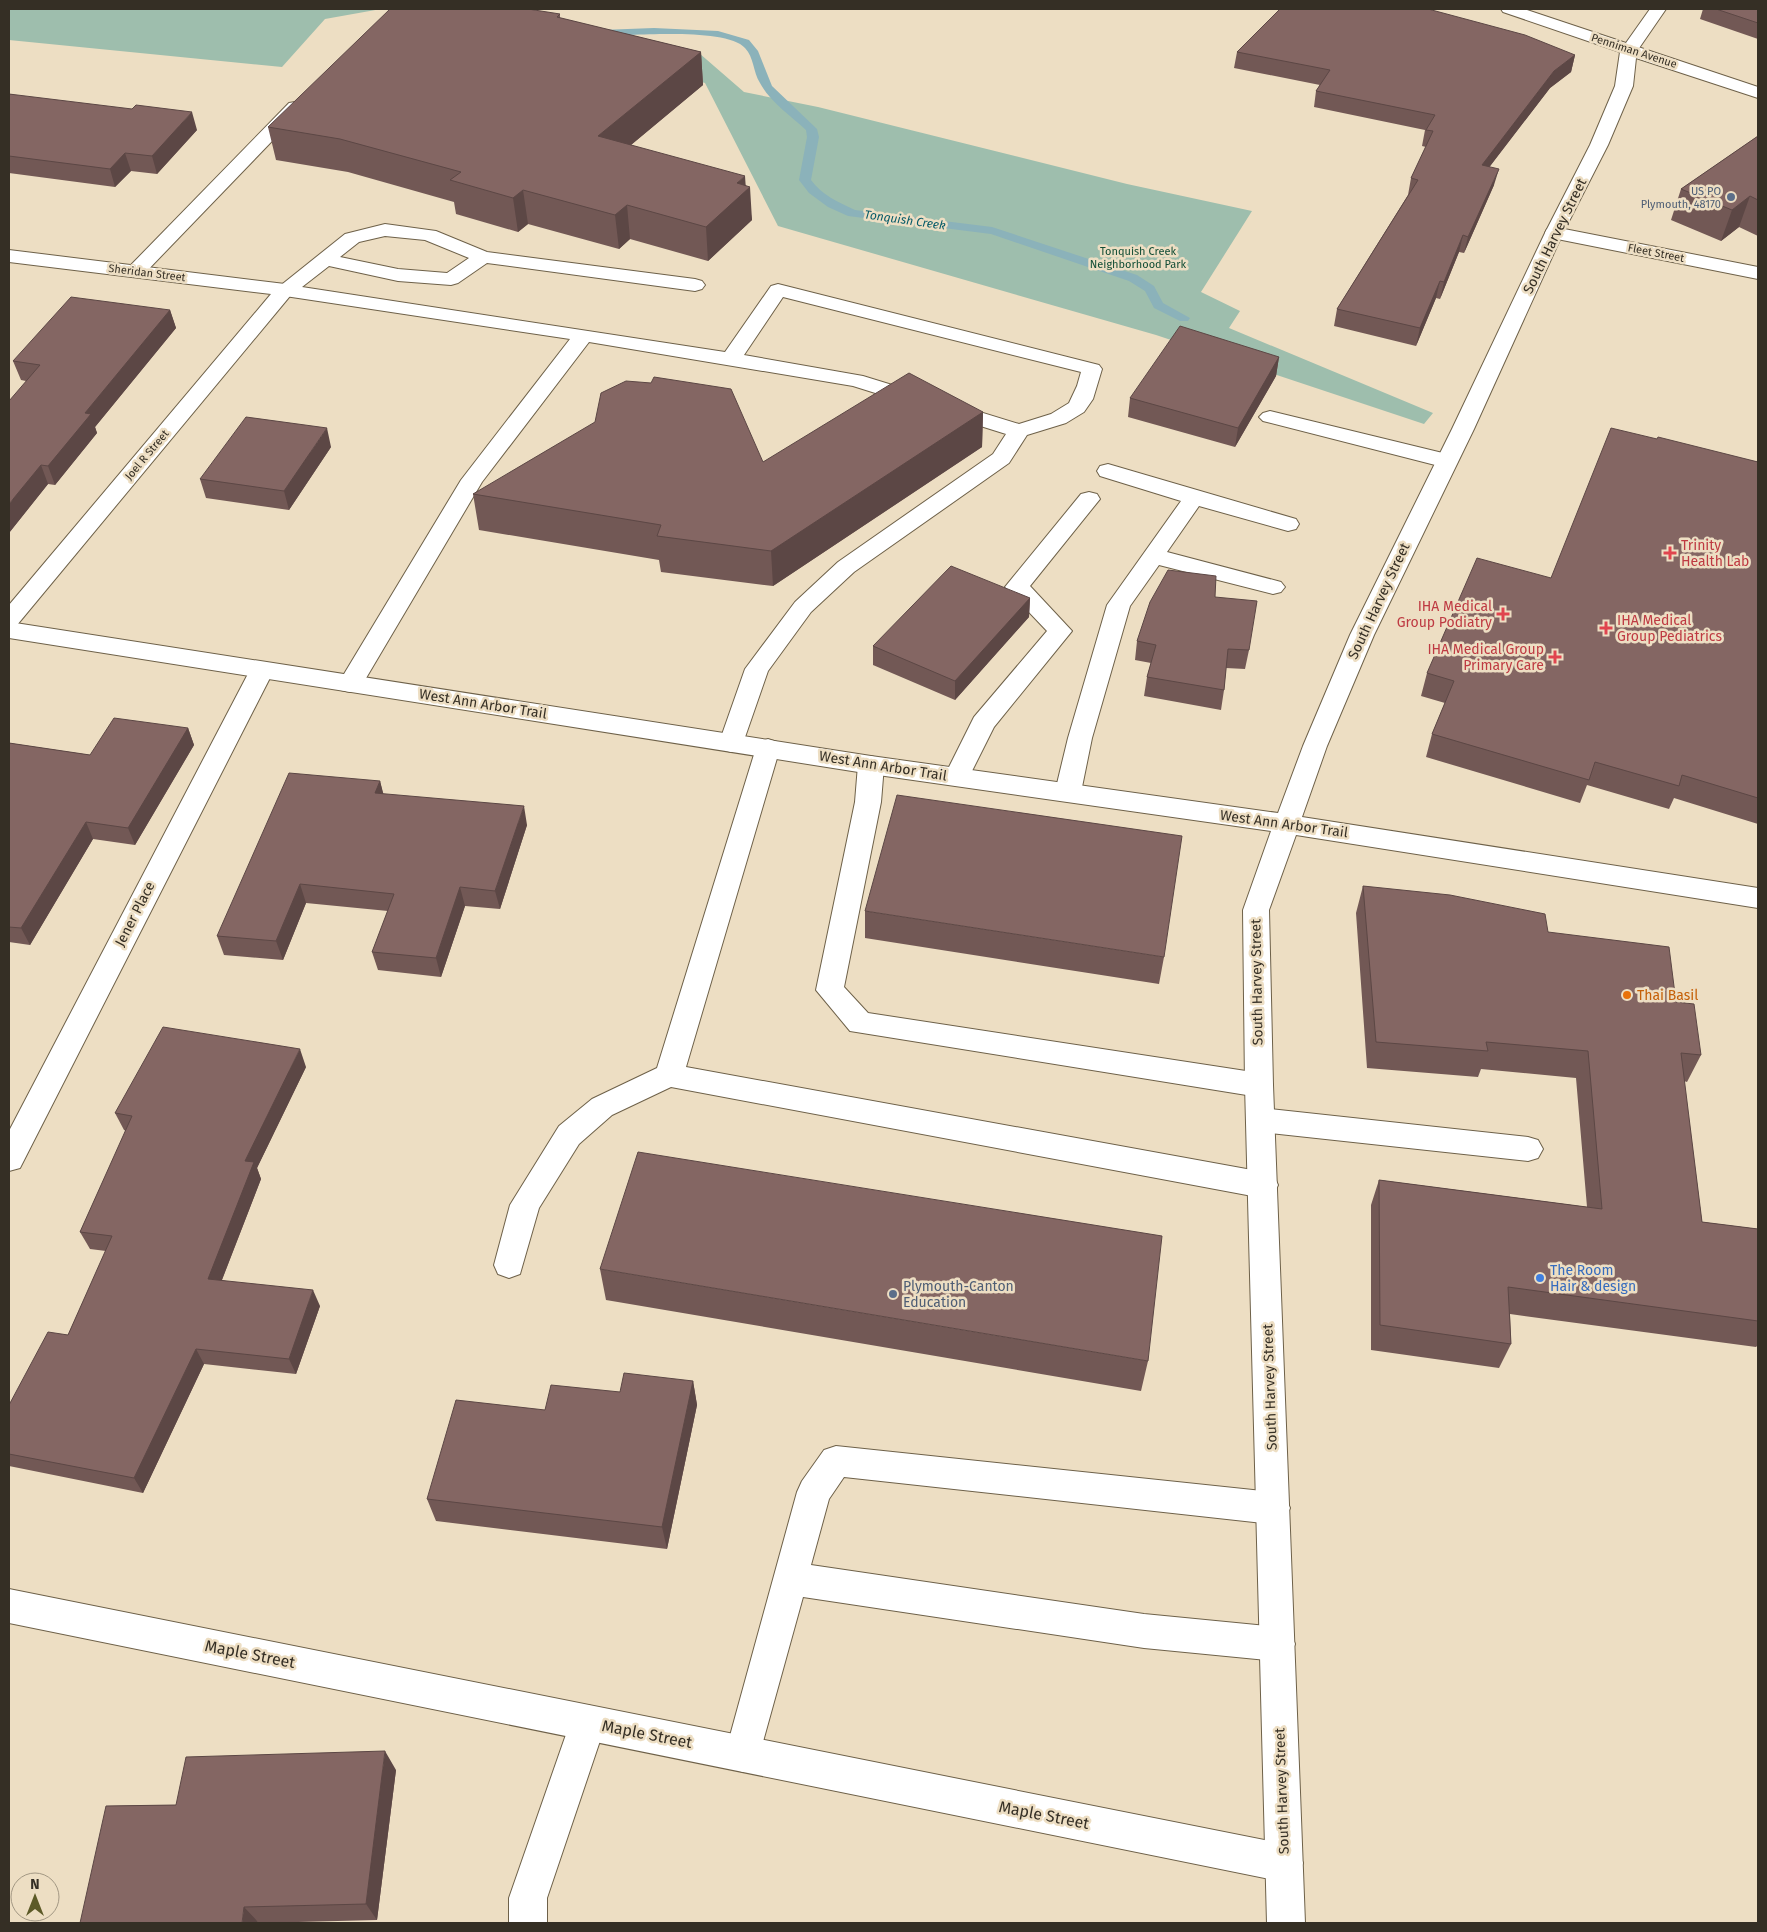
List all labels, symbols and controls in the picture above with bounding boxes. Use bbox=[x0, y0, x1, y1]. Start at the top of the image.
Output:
street label: Penniman Avenue bbox=[1590, 31, 1678, 71]
street label: South Harvey Street bbox=[1520, 175, 1591, 297]
place label: US PO Plymouth, 48170 bbox=[1641, 185, 1721, 211]
marker: US PO Plymouth, 48170 bbox=[1725, 191, 1737, 203]
water label: Tonquish Creek bbox=[864, 207, 947, 233]
street label: Fleet Street bbox=[1627, 241, 1685, 265]
park label: Tonquish Creek Neighborhood Park bbox=[1090, 245, 1187, 271]
street label: Sheridan Street bbox=[108, 262, 186, 284]
street label: Joel R Street bbox=[122, 427, 172, 483]
place label: Trinity Health Lab bbox=[1681, 537, 1749, 570]
street label: South Harvey Street bbox=[1345, 539, 1414, 662]
marker: Trinity Health Lab bbox=[1663, 546, 1677, 560]
place label: IHA Medical Group Podiatry bbox=[1397, 598, 1492, 631]
marker: IHA Medical Group Podiatry bbox=[1496, 607, 1510, 621]
place label: IHA Medical Group Pediatrics bbox=[1617, 612, 1723, 645]
marker: IHA Medical Group Pediatrics bbox=[1599, 621, 1613, 635]
place label: IHA Medical Group Primary Care bbox=[1427, 641, 1544, 674]
marker: IHA Medical Group Primary Care bbox=[1548, 650, 1562, 664]
street label: West Ann Arbor Trail bbox=[418, 686, 548, 722]
street label: West Ann Arbor Trail bbox=[818, 748, 948, 784]
street label: West Ann Arbor Trail bbox=[1219, 807, 1349, 841]
street label: Jener Place bbox=[111, 879, 159, 949]
street label: South Harvey Street bbox=[1247, 918, 1267, 1045]
place label: Thai Basil bbox=[1637, 987, 1698, 1004]
marker: Thai Basil bbox=[1621, 989, 1633, 1001]
place label: The Room Hair & design bbox=[1550, 1262, 1636, 1295]
marker: The Room Hair & design bbox=[1534, 1272, 1546, 1284]
place label: Plymouth-Canton Education bbox=[903, 1278, 1014, 1311]
marker: Plymouth-Canton Education bbox=[887, 1288, 899, 1300]
street label: South Harvey Street bbox=[1259, 1323, 1281, 1450]
street label: Maple Street bbox=[203, 1636, 297, 1672]
street label: Maple Street bbox=[600, 1716, 694, 1752]
street label: South Harvey Street bbox=[1271, 1727, 1293, 1854]
street label: Maple Street bbox=[997, 1797, 1091, 1833]
north arrow bbox=[10, 1872, 60, 1922]
text: N bbox=[30, 1876, 40, 1893]

